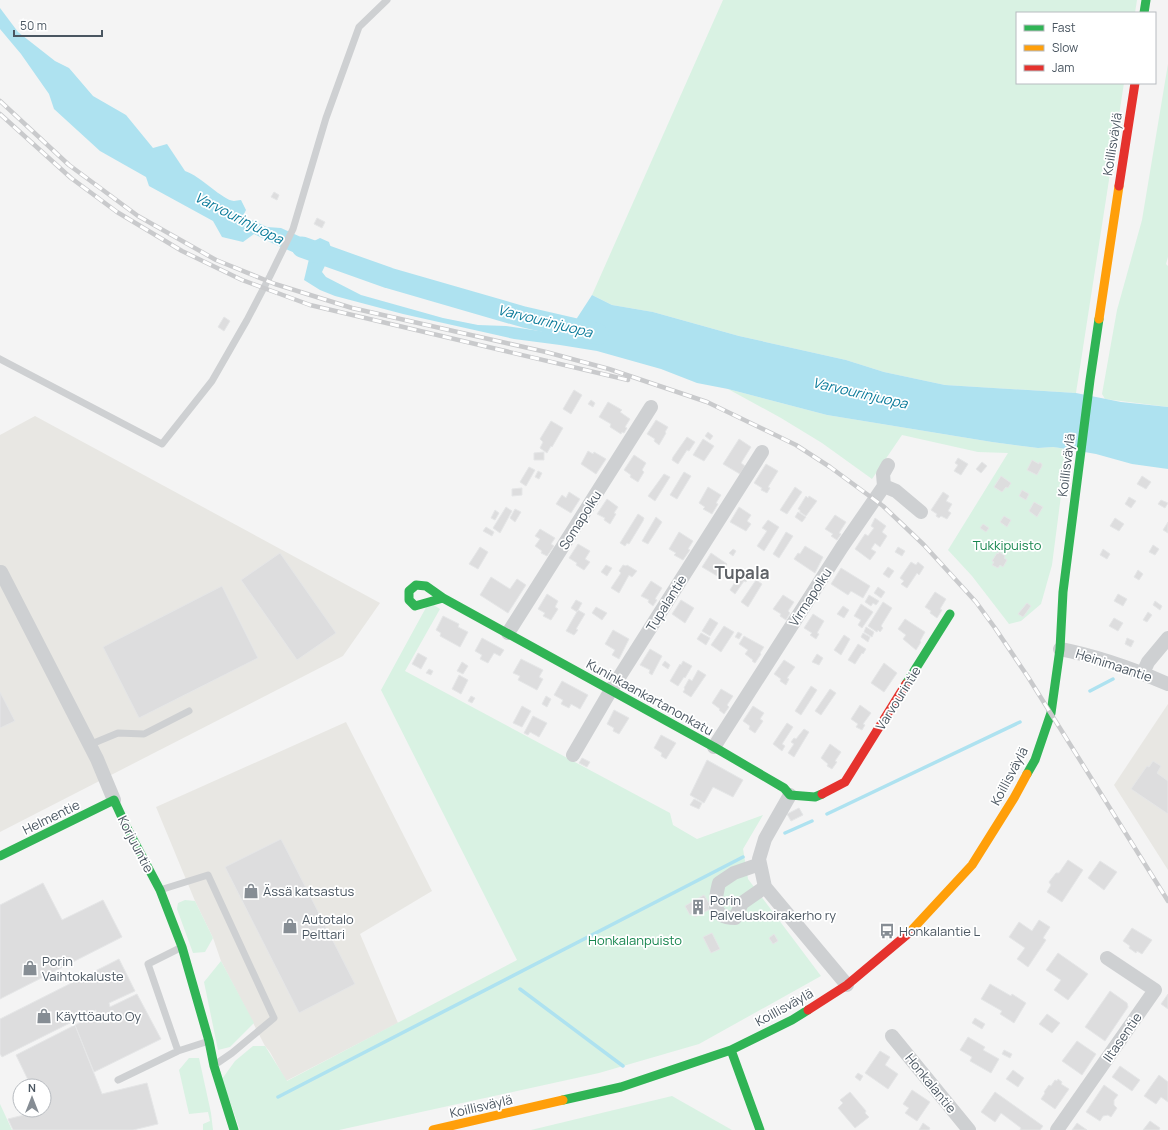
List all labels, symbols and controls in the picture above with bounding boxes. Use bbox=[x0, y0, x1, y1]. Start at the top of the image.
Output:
scale bar bbox=[14, 12, 102, 38]
legend bbox=[1016, 12, 1156, 84]
text: 50 m bbox=[20, 17, 47, 34]
text: Fast bbox=[1052, 19, 1076, 36]
text: Slow bbox=[1052, 39, 1078, 56]
text: Jam bbox=[1052, 59, 1074, 76]
street label: Koillisväylä bbox=[1098, 111, 1126, 177]
water label: Varvourinjuopa bbox=[192, 187, 288, 249]
water label: Varvourinjuopa bbox=[496, 300, 596, 342]
water label: Varvourinjuopa bbox=[811, 372, 911, 413]
street label: Koillisväylä bbox=[1053, 432, 1079, 498]
street label: Somapolku bbox=[555, 487, 605, 553]
park label: Tukkipuisto bbox=[973, 536, 1042, 554]
district label: Tupala bbox=[715, 561, 769, 584]
street label: Virmapolku bbox=[784, 564, 836, 630]
street label: Tupalantie bbox=[642, 571, 691, 635]
street label: Heinimaantie bbox=[1073, 644, 1155, 686]
street label: Kuninkaankartanonkatu bbox=[583, 655, 717, 739]
street label: Varvourintie bbox=[871, 662, 925, 733]
street label: Koillisväylä bbox=[986, 744, 1032, 808]
street label: Helmentie bbox=[19, 795, 83, 839]
street label: Korjuuntie bbox=[114, 812, 158, 876]
shop icon: Ässä katsastus bbox=[242, 882, 260, 900]
place label: Ässä katsastus bbox=[263, 882, 354, 900]
place label: Porin Palveluskoirakerho ry bbox=[710, 891, 836, 924]
building icon: Porin Palveluskoirakerho ry bbox=[689, 898, 707, 916]
place label: Autotalo Pelttari bbox=[302, 910, 354, 943]
shop icon: Autotalo Pelttari bbox=[281, 917, 299, 935]
bus stop icon: Honkalantie L bbox=[878, 922, 896, 940]
place label: Honkalantie L bbox=[899, 922, 980, 940]
park label: Honkalanpuisto bbox=[588, 931, 682, 949]
place label: Porin Vaihtokaluste bbox=[42, 952, 124, 985]
shop icon: Porin Vaihtokaluste bbox=[21, 959, 39, 977]
street label: Koillisväylä bbox=[752, 984, 816, 1030]
shop icon: Käyttöauto Oy bbox=[35, 1007, 53, 1025]
place label: Käyttöauto Oy bbox=[56, 1007, 141, 1025]
street label: Iltasentie bbox=[1098, 1008, 1146, 1065]
street label: Honkalantie bbox=[901, 1049, 961, 1117]
north arrow bbox=[12, 1078, 52, 1118]
text: N bbox=[28, 1080, 36, 1095]
street label: Koillisväylä bbox=[448, 1090, 514, 1122]

